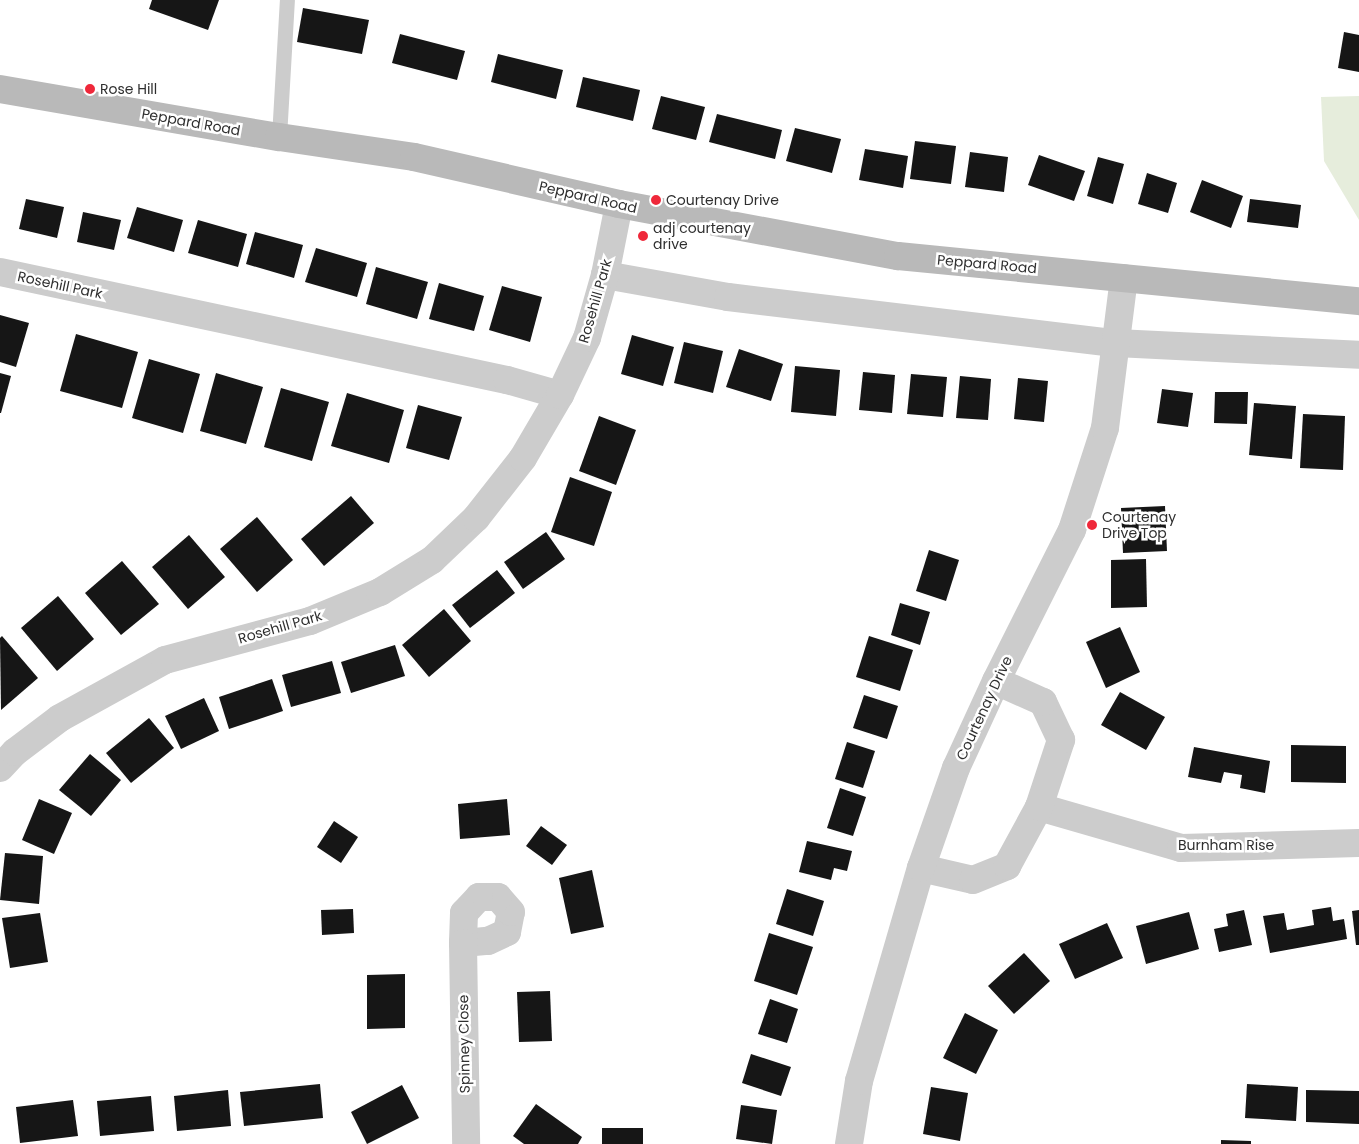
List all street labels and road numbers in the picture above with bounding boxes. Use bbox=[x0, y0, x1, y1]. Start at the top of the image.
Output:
street label: Peppard Road bbox=[140, 105, 242, 139]
street label: Peppard Road bbox=[537, 178, 639, 216]
street label: Peppard Road bbox=[936, 251, 1038, 277]
street label: Rosehill Park bbox=[575, 257, 615, 345]
street label: Rosehill Park bbox=[16, 268, 104, 302]
street label: Rosehill Park bbox=[236, 607, 324, 647]
street label: Courtenay Drive bbox=[953, 653, 1015, 763]
street label: Burnham Rise bbox=[1178, 837, 1274, 853]
street label: Spinney Close bbox=[455, 995, 473, 1093]

